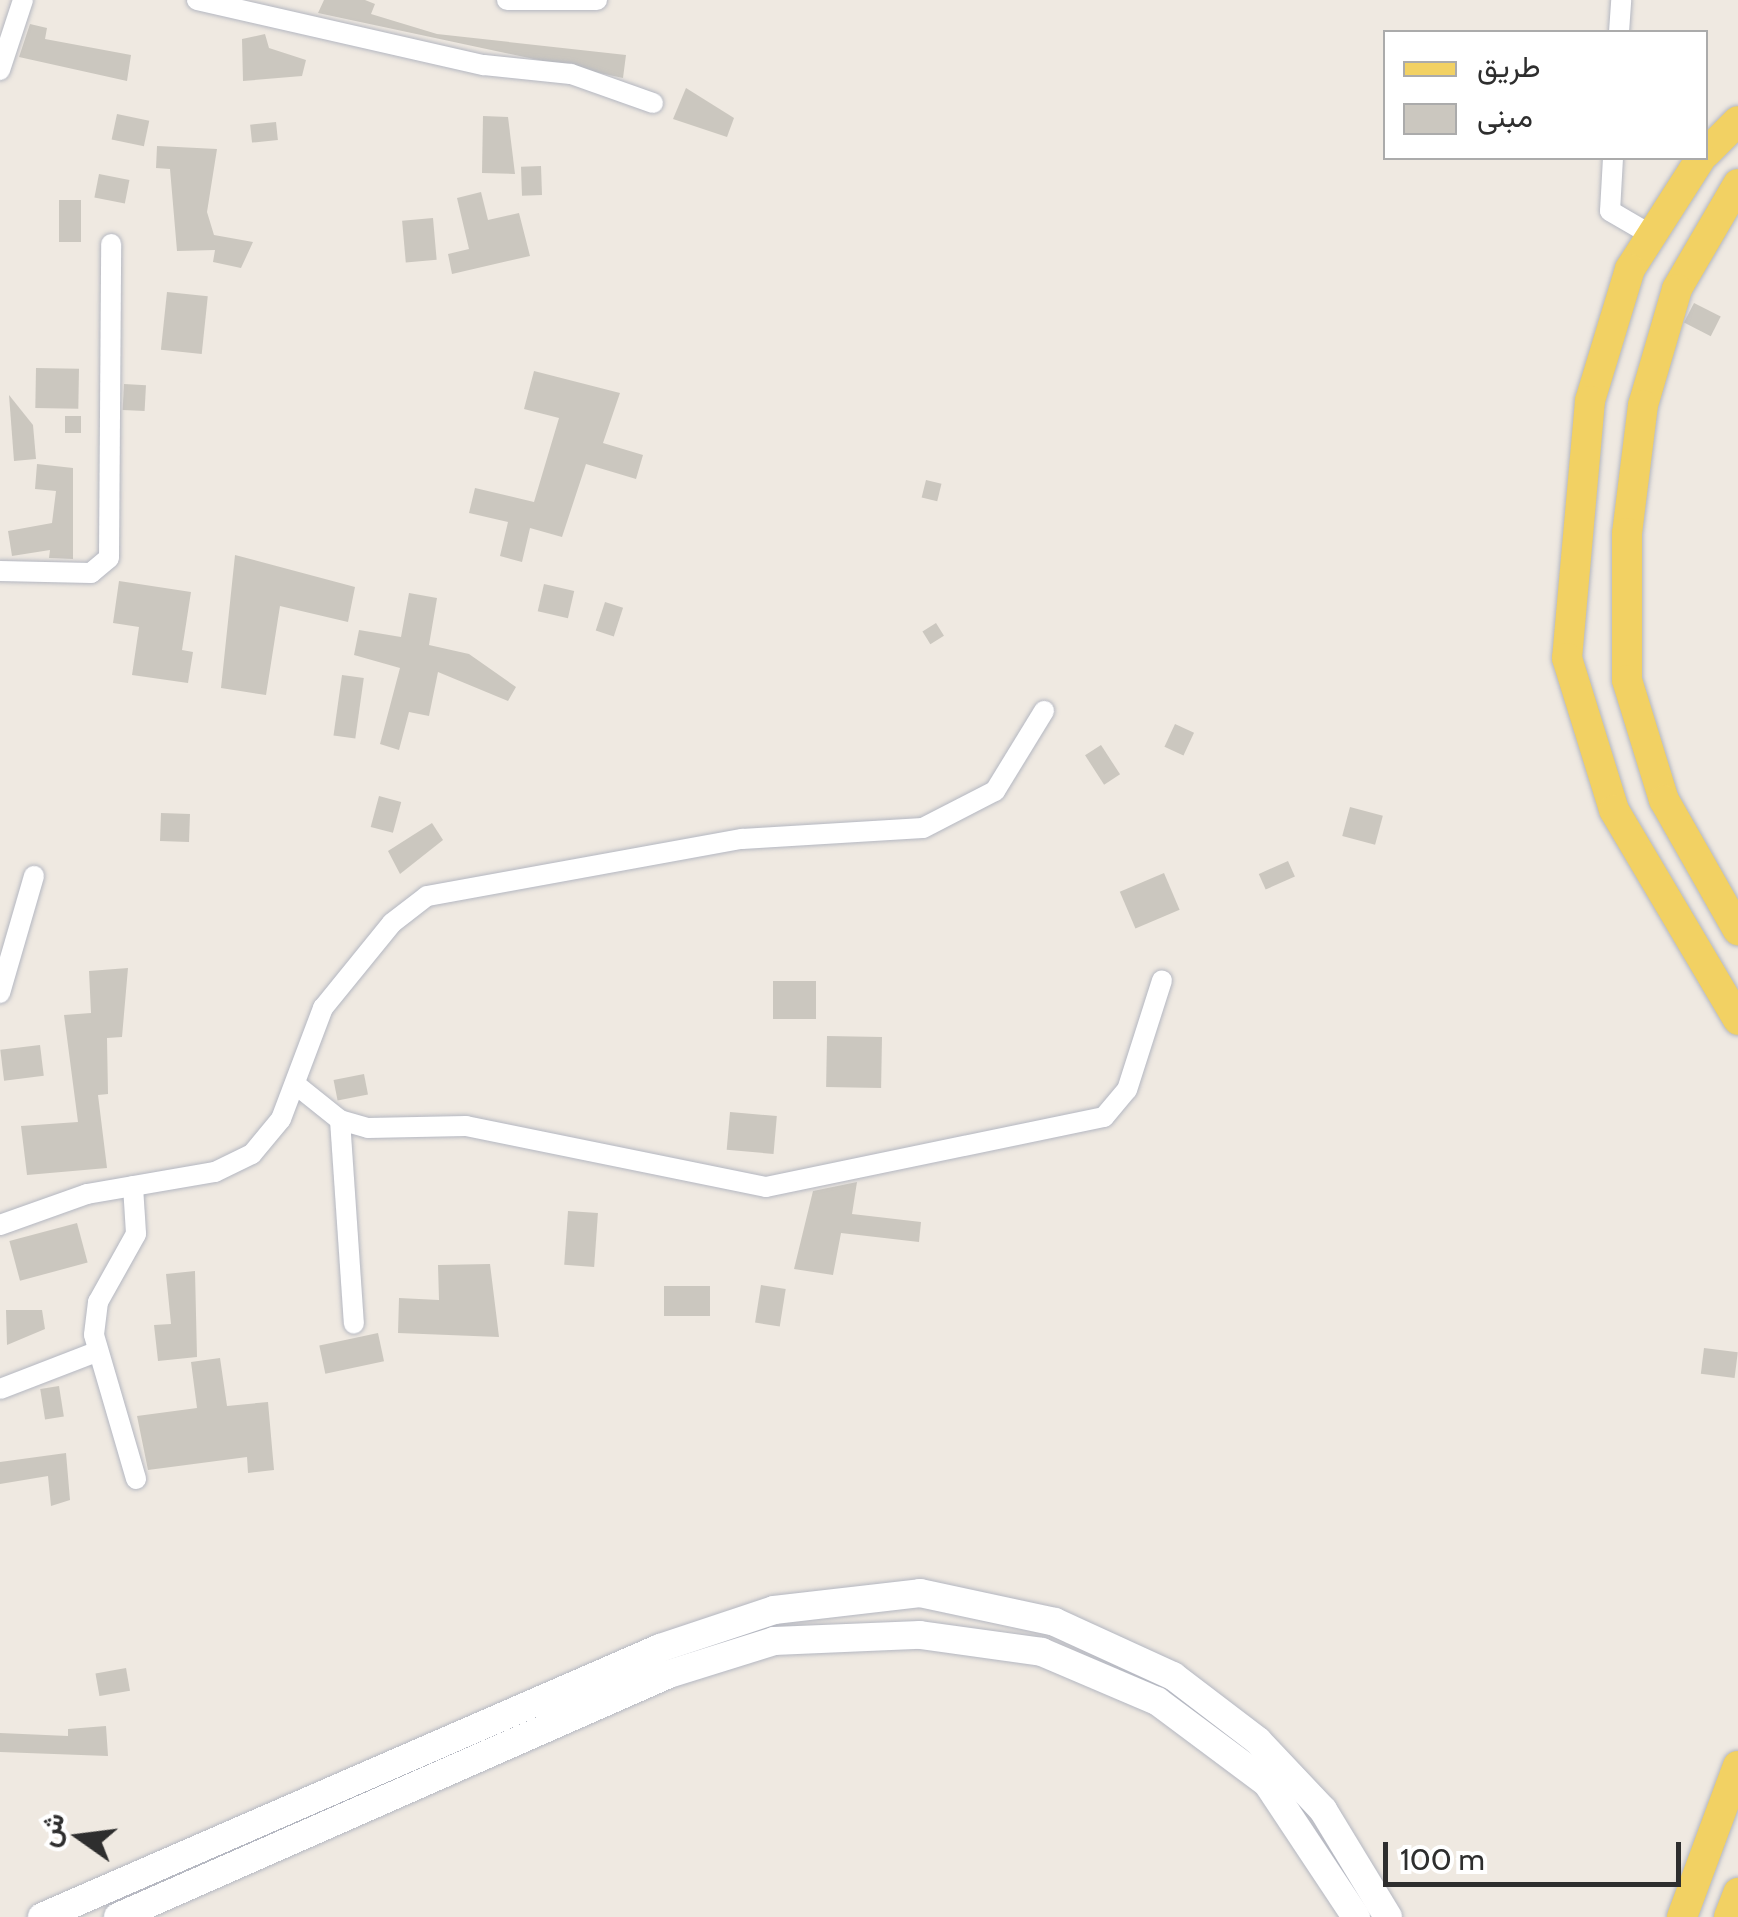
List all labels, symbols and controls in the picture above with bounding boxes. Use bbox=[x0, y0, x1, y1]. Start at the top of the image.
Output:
legend bbox=[1383, 30, 1708, 160]
text: طريق bbox=[1477, 48, 1541, 85]
text: مبنى bbox=[1477, 98, 1533, 135]
north arrow bbox=[30, 1787, 130, 1887]
text: ش bbox=[30, 1809, 71, 1850]
scale bar bbox=[1388, 1822, 1686, 1884]
text: 100 m bbox=[1400, 1841, 1485, 1878]

